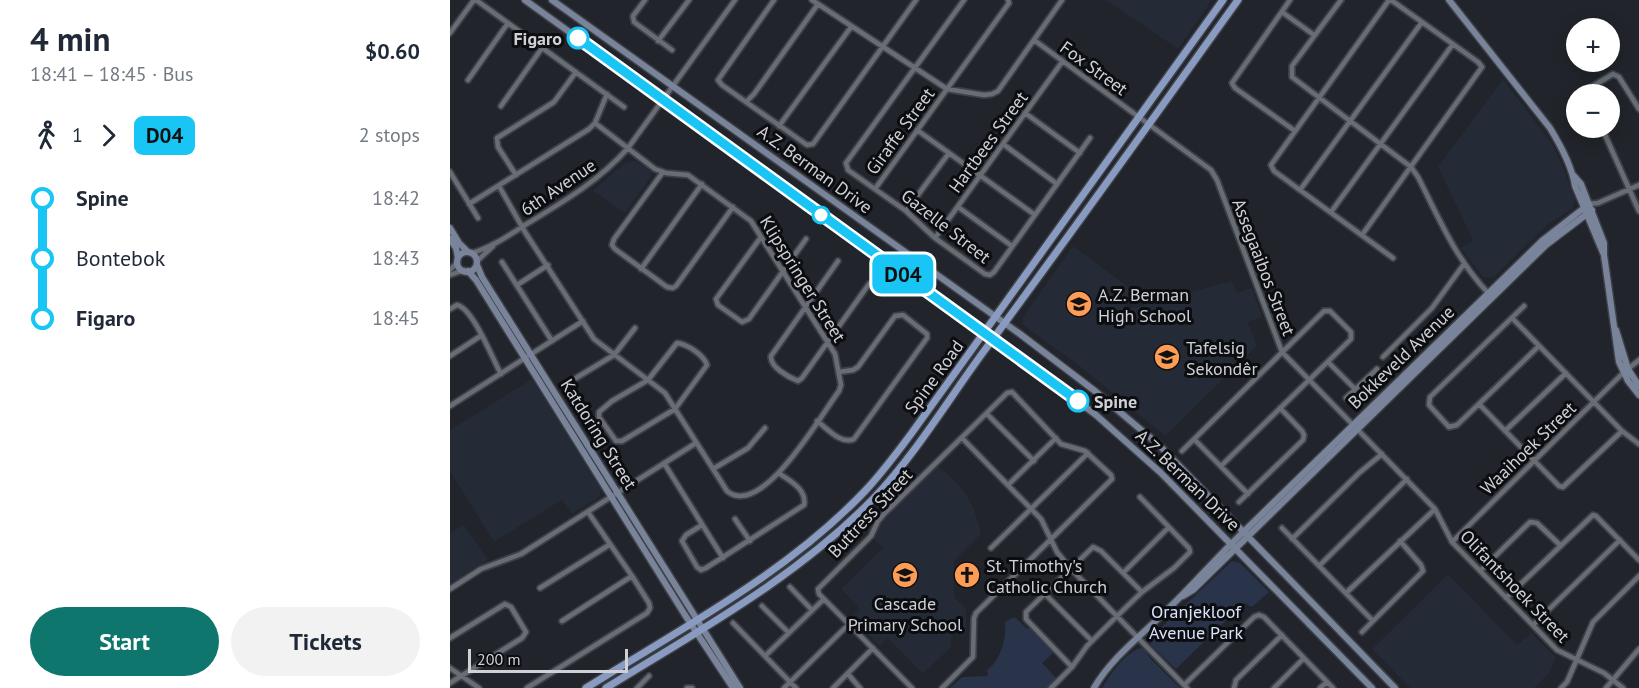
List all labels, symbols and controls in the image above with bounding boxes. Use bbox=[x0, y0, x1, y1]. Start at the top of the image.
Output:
text: 4 min bbox=[30, 17, 111, 60]
map controls bbox=[1566, 18, 1620, 138]
button: + bbox=[1566, 18, 1620, 72]
place label: Figaro bbox=[513, 27, 562, 50]
marker: Figaro bbox=[567, 27, 589, 49]
street label: Fox Street bbox=[1056, 36, 1132, 100]
text: $0.60 bbox=[365, 37, 420, 65]
text: 18:41 – 18:45 · Bus bbox=[30, 61, 194, 87]
street label: Giraffe Street bbox=[861, 83, 939, 179]
button: − bbox=[1566, 84, 1620, 138]
street label: Hartbees Street bbox=[943, 87, 1033, 197]
icon: walk bbox=[30, 119, 63, 152]
icon: forward bbox=[92, 119, 125, 152]
street label: A.Z. Berman Drive bbox=[753, 120, 877, 218]
text: 1 bbox=[72, 122, 83, 148]
text: D04 bbox=[146, 122, 183, 149]
text: 2 stops bbox=[359, 122, 420, 148]
street label: 6th Avenue bbox=[516, 153, 600, 221]
text: Spine bbox=[76, 184, 129, 212]
street label: Gazelle Street bbox=[897, 184, 995, 268]
text: 18:42 bbox=[372, 185, 420, 211]
street label: Assegaaibos Street bbox=[1227, 195, 1301, 339]
unlabelled marker bbox=[812, 206, 830, 224]
street label: Klipspringer Street bbox=[755, 212, 851, 346]
text: Bontebok bbox=[76, 244, 165, 272]
text: 18:43 bbox=[372, 245, 420, 271]
line badge: D04 bbox=[868, 254, 938, 294]
text: D04 bbox=[884, 261, 922, 288]
place label: A.Z. Berman High School bbox=[1098, 283, 1192, 327]
school or university icon: A.Z. Berman High School bbox=[1064, 289, 1094, 319]
street label: Bokkeveld Avenue bbox=[1343, 300, 1459, 414]
text: Figaro bbox=[76, 304, 135, 332]
text: 18:45 bbox=[372, 305, 420, 331]
street label: Spine Road bbox=[899, 335, 969, 419]
place label: Tafelsig Sekondêr bbox=[1186, 336, 1258, 380]
school or university icon: Tafelsig Sekondêr bbox=[1152, 342, 1182, 372]
street label: Katdoring Street bbox=[556, 374, 642, 494]
marker: Spine bbox=[1067, 390, 1089, 412]
place label: Spine bbox=[1094, 390, 1137, 413]
street label: Waaihoek Street bbox=[1475, 397, 1581, 499]
street label: A.Z. Berman Drive bbox=[1131, 424, 1245, 536]
street label: Buttress Street bbox=[823, 464, 917, 562]
street label: Olifantshoek Street bbox=[1455, 525, 1575, 647]
place label: St. Timothy's Catholic Church bbox=[986, 554, 1107, 598]
school or university icon: Cascade Primary School bbox=[890, 560, 920, 590]
church icon: St. Timothy's Catholic Church bbox=[952, 560, 982, 590]
place label: Cascade Primary School bbox=[848, 592, 963, 636]
park label: Oranjekloof Avenue Park bbox=[1149, 600, 1243, 644]
button: Start bbox=[30, 607, 219, 676]
button: Tickets bbox=[231, 607, 420, 676]
scale bar bbox=[468, 646, 628, 674]
text: 200 m bbox=[477, 649, 520, 669]

